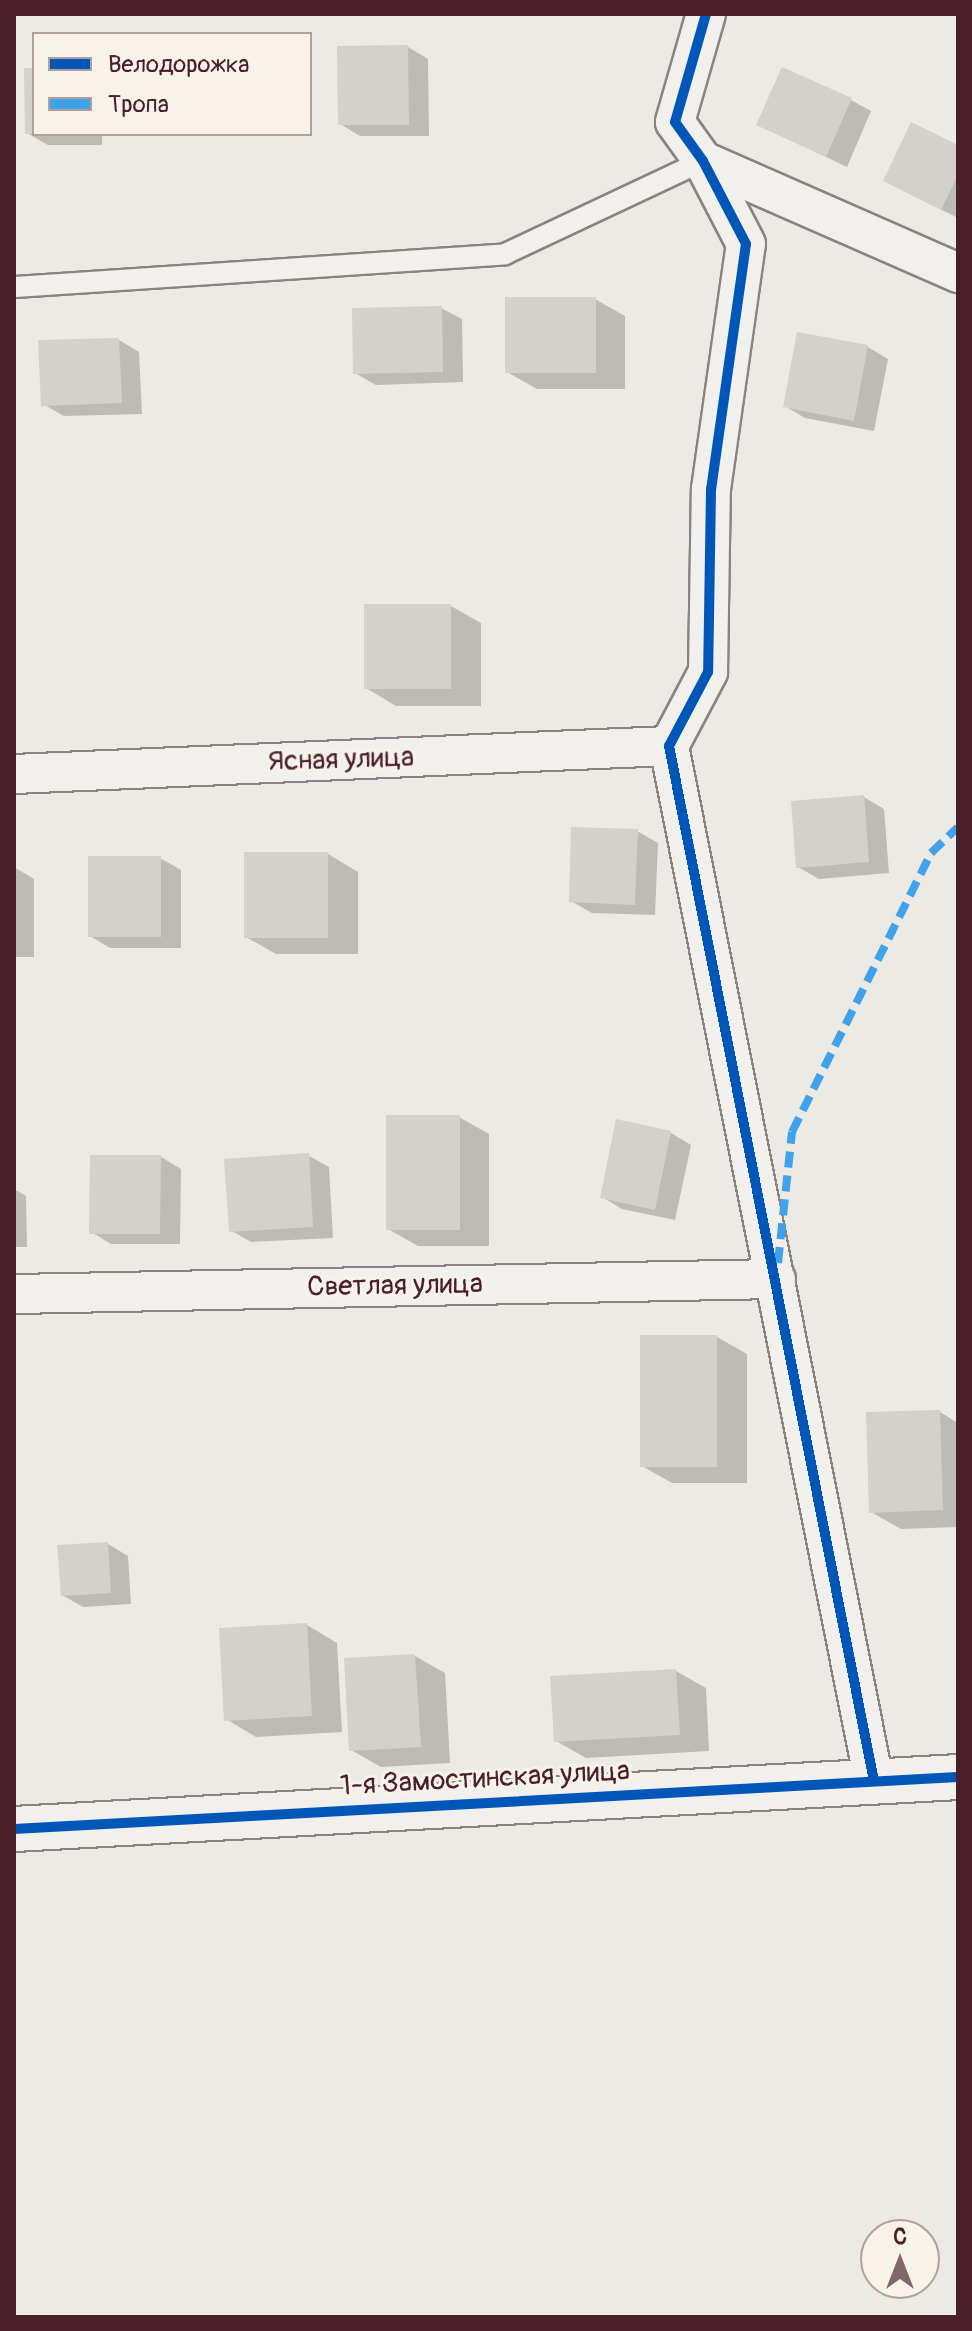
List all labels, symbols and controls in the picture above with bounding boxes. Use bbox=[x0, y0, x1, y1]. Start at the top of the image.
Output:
legend bbox=[32, 32, 312, 136]
text: Велодорожка bbox=[108, 50, 249, 79]
text: Тропа bbox=[108, 90, 169, 119]
street label: Ясная улица bbox=[267, 741, 415, 779]
street label: Светлая улица bbox=[307, 1268, 483, 1304]
street label: 1-я Замостинская улица bbox=[339, 1755, 631, 1803]
north arrow bbox=[860, 2219, 940, 2299]
text: С bbox=[893, 2223, 907, 2251]

